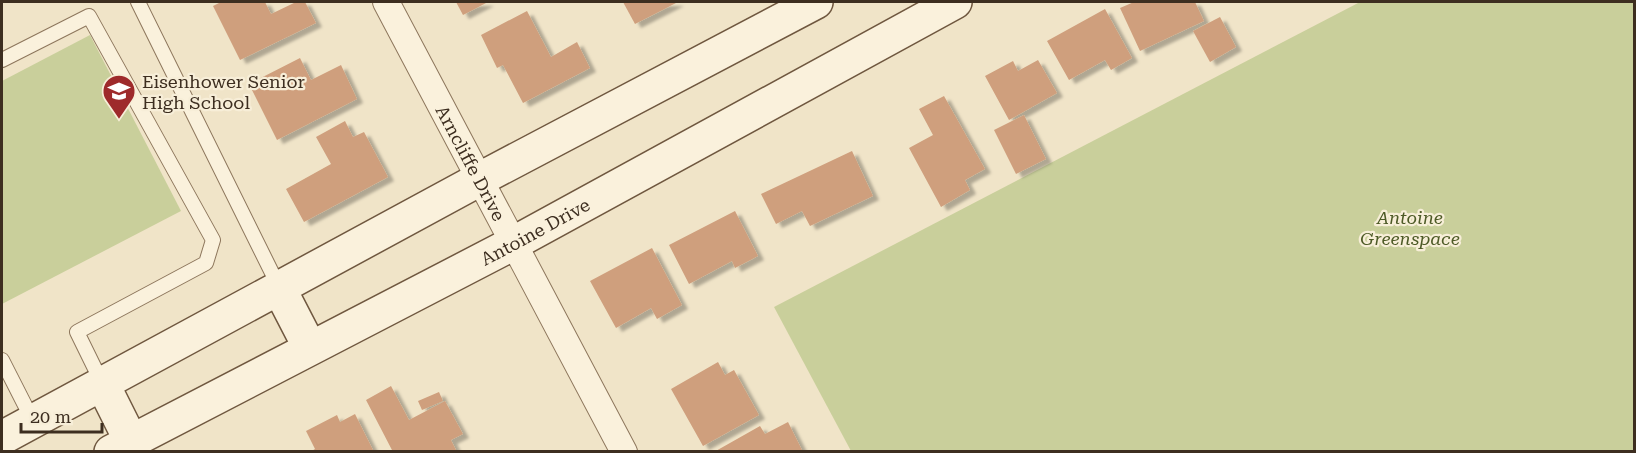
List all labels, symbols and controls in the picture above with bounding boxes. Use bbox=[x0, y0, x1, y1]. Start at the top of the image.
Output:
place label: Eisenhower Senior High School bbox=[142, 71, 305, 113]
school or university icon: Eisenhower Senior High School bbox=[101, 73, 137, 120]
street label: Arncliffe Drive bbox=[432, 102, 510, 224]
street label: Antoine Drive bbox=[477, 193, 593, 269]
park label: Antoine Greenspace bbox=[1360, 207, 1460, 249]
scale bar bbox=[21, 396, 102, 434]
text: 20 m bbox=[30, 406, 71, 427]

